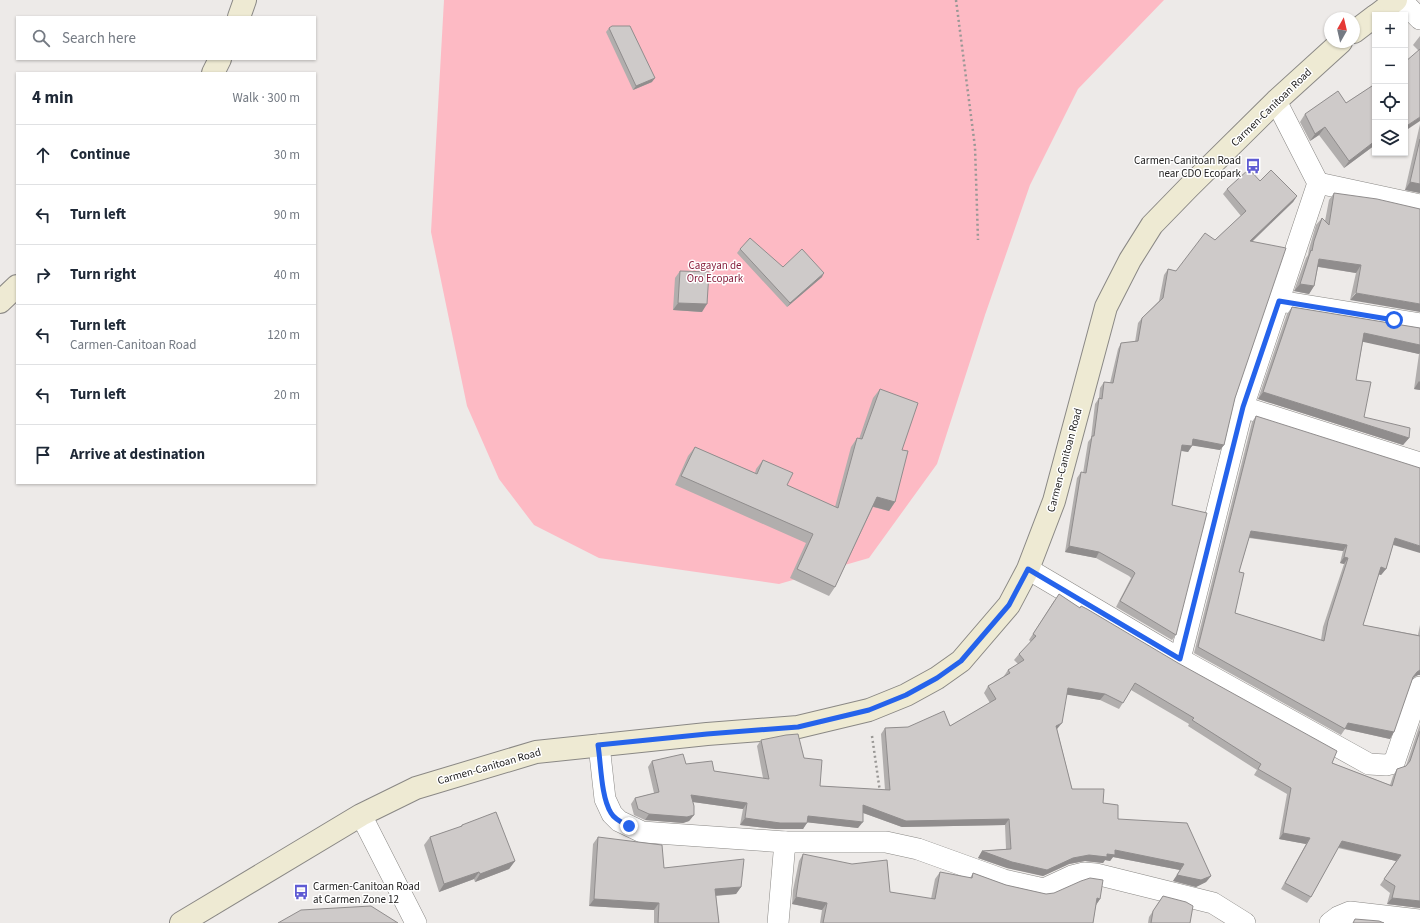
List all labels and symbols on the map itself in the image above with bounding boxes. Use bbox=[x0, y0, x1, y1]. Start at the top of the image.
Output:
north arrow bbox=[1324, 12, 1360, 48]
street label: Carmen-Canitoan Road bbox=[1228, 65, 1315, 150]
place label: Carmen-Canitoan Road near CDO Ecopark bbox=[1134, 153, 1242, 181]
bus stop icon: Carmen-Canitoan Road near CDO Ecopark bbox=[1244, 157, 1262, 175]
park label: Cagayan de Oro Ecopark bbox=[687, 258, 744, 286]
route start bbox=[1385, 311, 1403, 329]
street label: Carmen-Canitoan Road bbox=[1043, 407, 1086, 514]
street label: Carmen-Canitoan Road bbox=[436, 745, 543, 788]
route end bbox=[620, 817, 638, 835]
place label: Carmen-Canitoan Road at Carmen Zone 12 bbox=[313, 879, 420, 907]
bus stop icon: Carmen-Canitoan Road at Carmen Zone 12 bbox=[292, 883, 310, 901]

